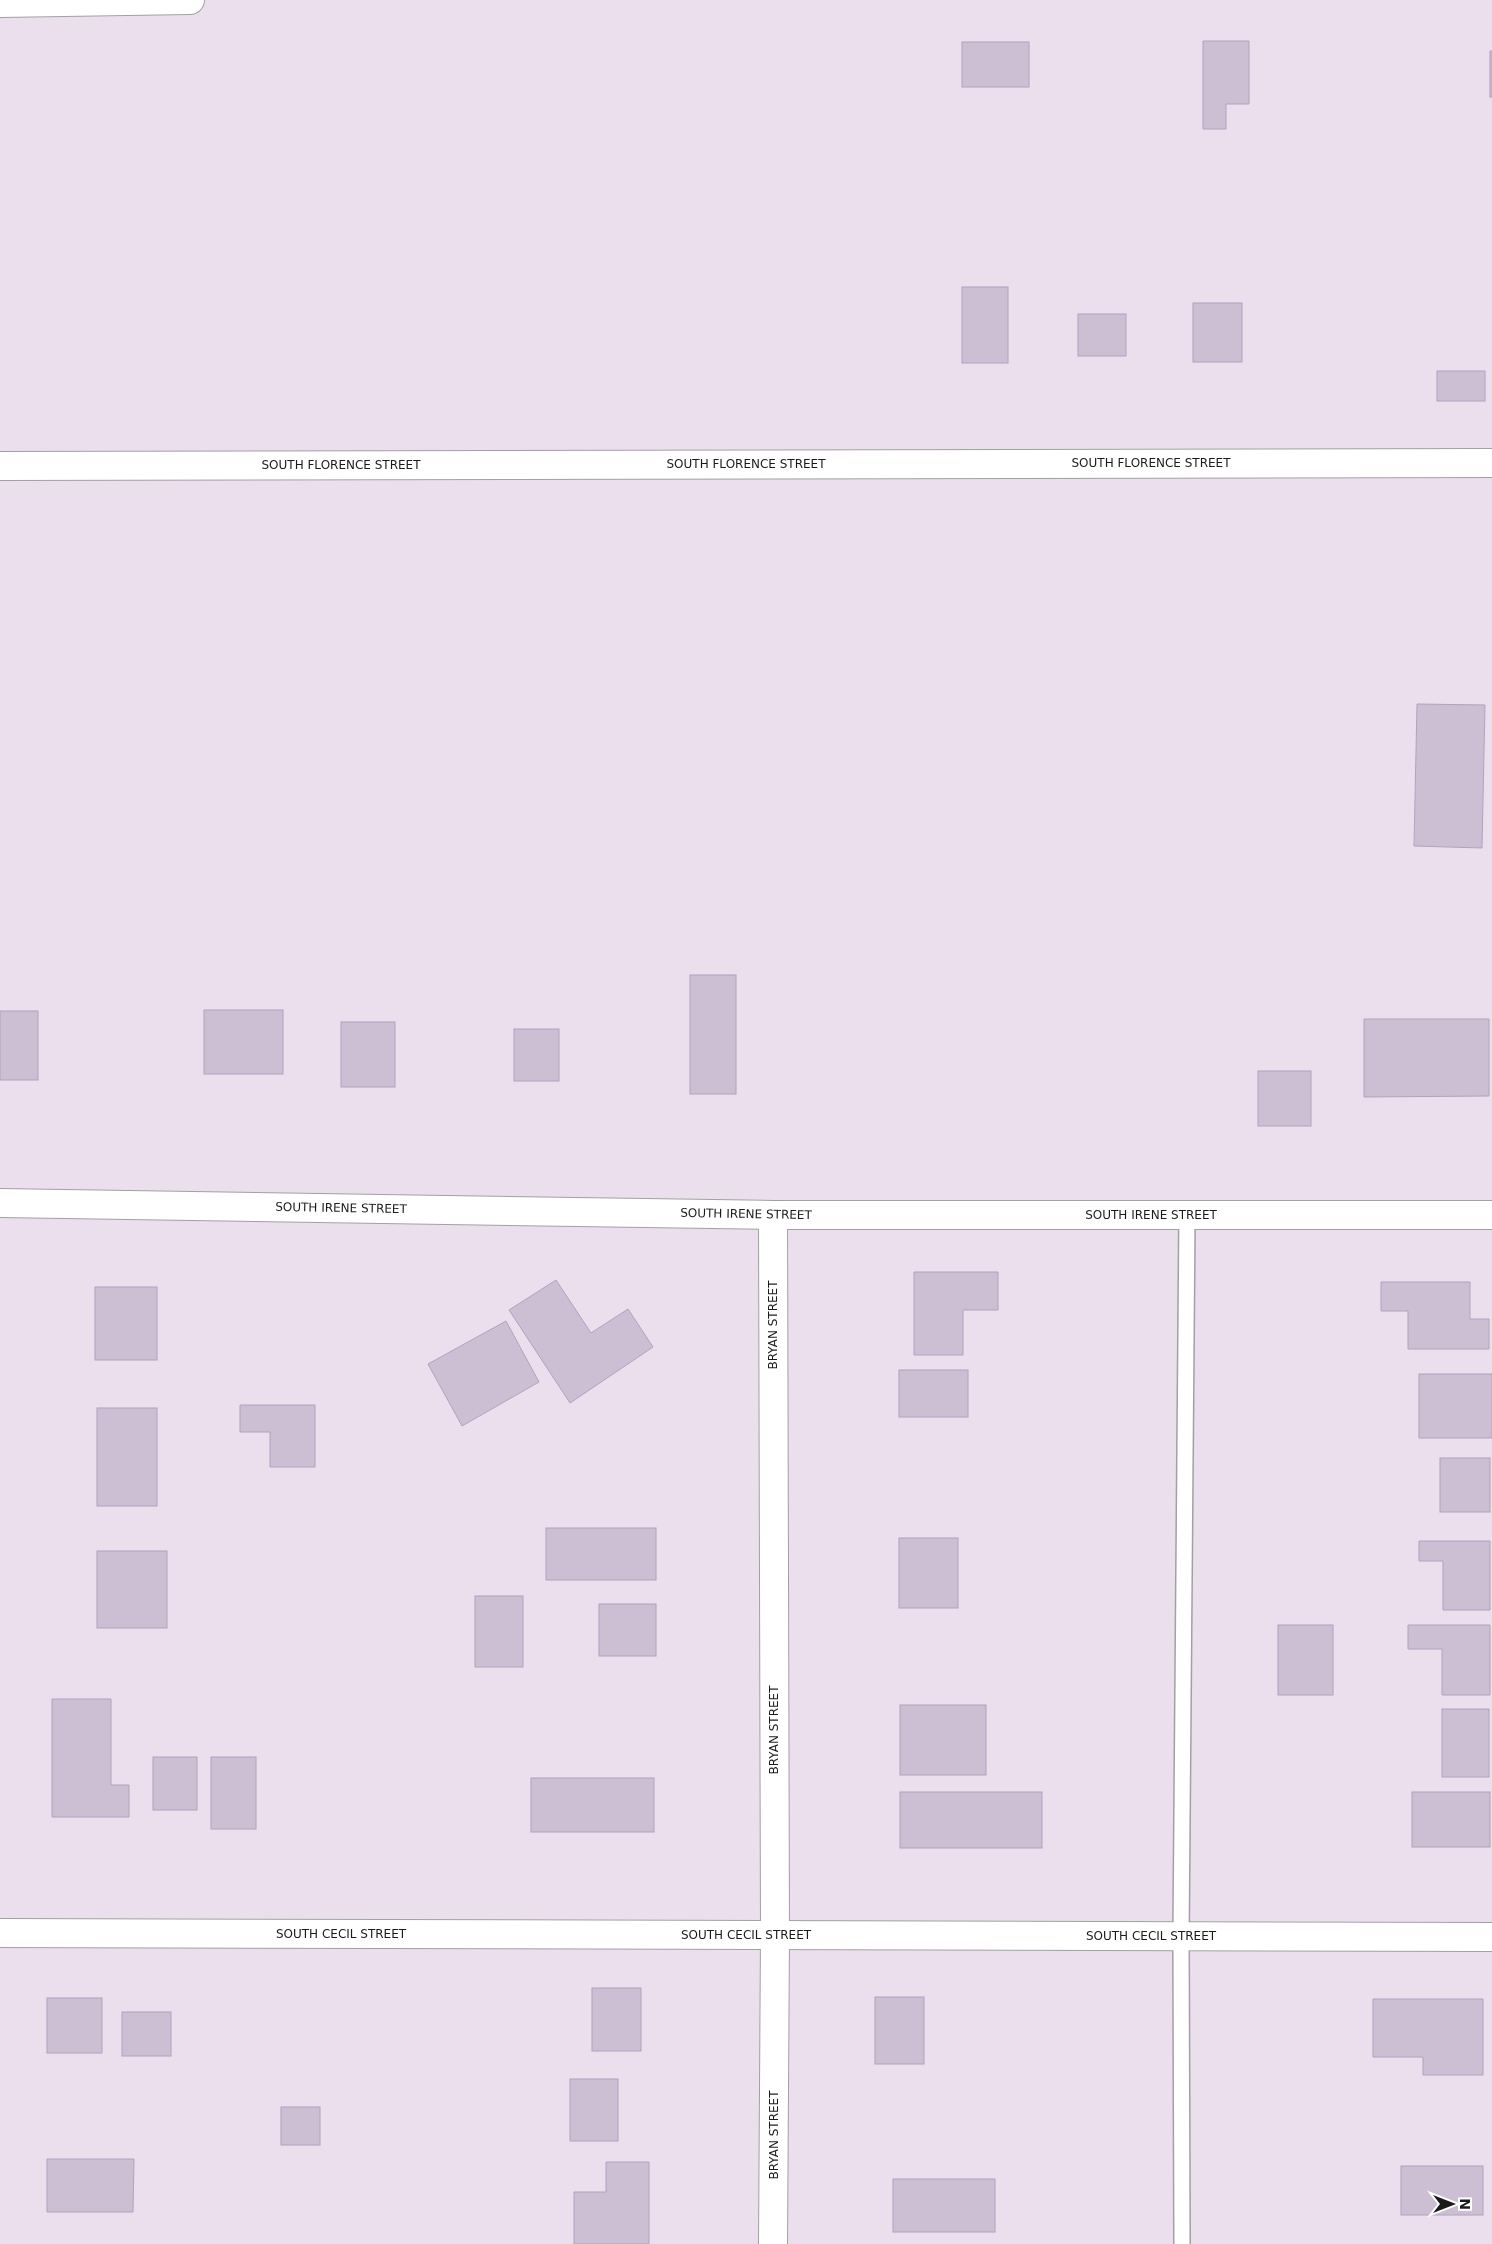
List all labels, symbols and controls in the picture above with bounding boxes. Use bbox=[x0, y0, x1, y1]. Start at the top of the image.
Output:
street label: SOUTH FLORENCE STREET bbox=[1071, 456, 1231, 470]
street label: SOUTH FLORENCE STREET bbox=[666, 457, 826, 471]
street label: SOUTH FLORENCE STREET bbox=[261, 458, 421, 472]
street label: SOUTH IRENE STREET bbox=[275, 1200, 408, 1216]
street label: SOUTH IRENE STREET bbox=[680, 1206, 813, 1222]
street label: SOUTH IRENE STREET bbox=[1085, 1208, 1217, 1222]
street label: BRYAN STREET bbox=[766, 1280, 780, 1369]
street label: BRYAN STREET bbox=[767, 1685, 781, 1774]
street label: SOUTH CECIL STREET bbox=[276, 1927, 407, 1941]
street label: SOUTH CECIL STREET bbox=[681, 1928, 812, 1942]
street label: SOUTH CECIL STREET bbox=[1086, 1929, 1217, 1943]
street label: BRYAN STREET bbox=[767, 2090, 781, 2179]
north arrow bbox=[1427, 2179, 1477, 2229]
text: N bbox=[1457, 2198, 1473, 2210]

